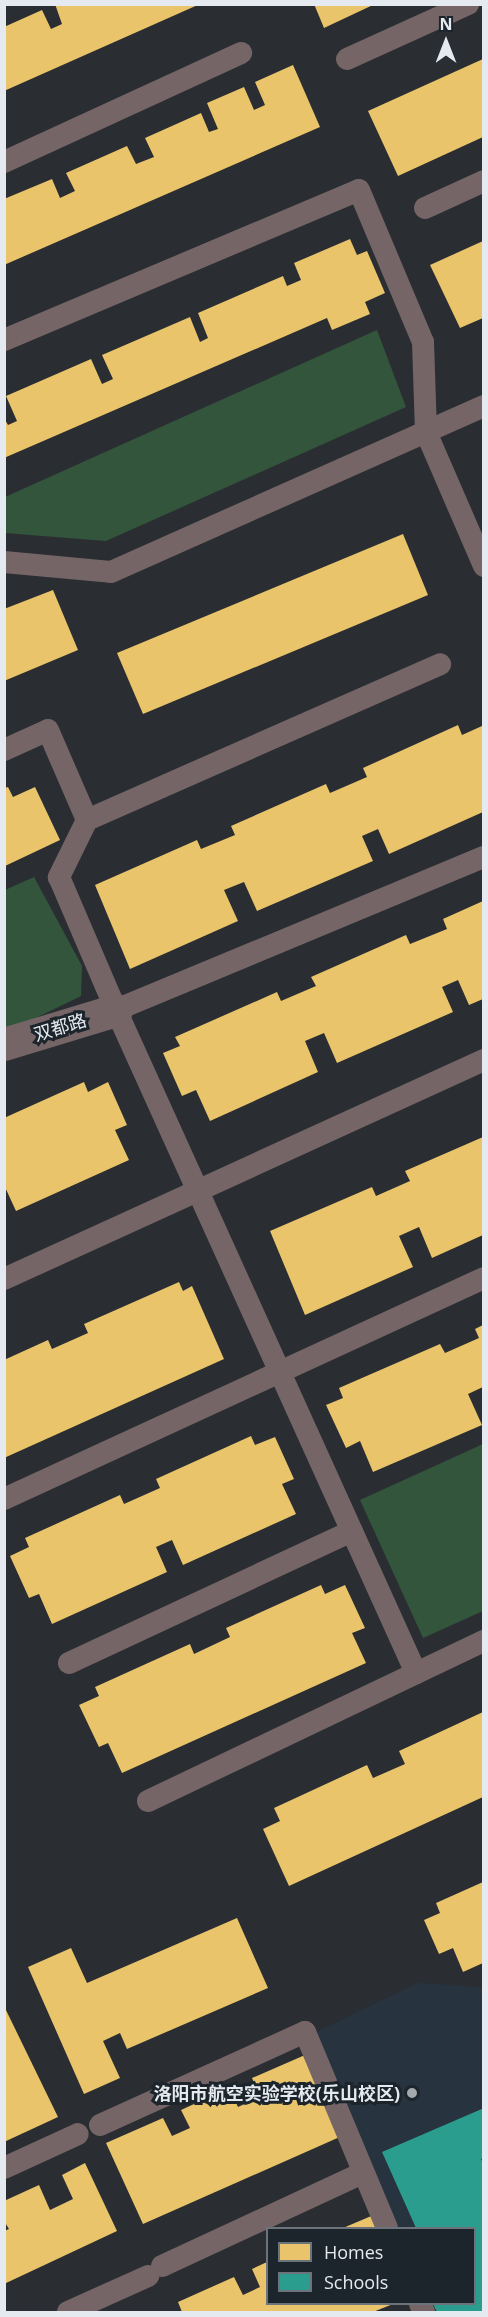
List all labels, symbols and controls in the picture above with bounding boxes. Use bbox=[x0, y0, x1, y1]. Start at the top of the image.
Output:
north arrow bbox=[416, 12, 476, 72]
text: N bbox=[439, 13, 453, 35]
street label: 双都路 bbox=[31, 1009, 89, 1045]
place label: 洛阳市航空实验学校(乐山校区) bbox=[154, 2082, 400, 2104]
marker: 洛阳市航空实验学校(乐山校区) bbox=[405, 2086, 419, 2100]
legend bbox=[266, 2227, 476, 2305]
text: Homes bbox=[324, 2240, 383, 2264]
text: Schools bbox=[324, 2270, 388, 2294]

